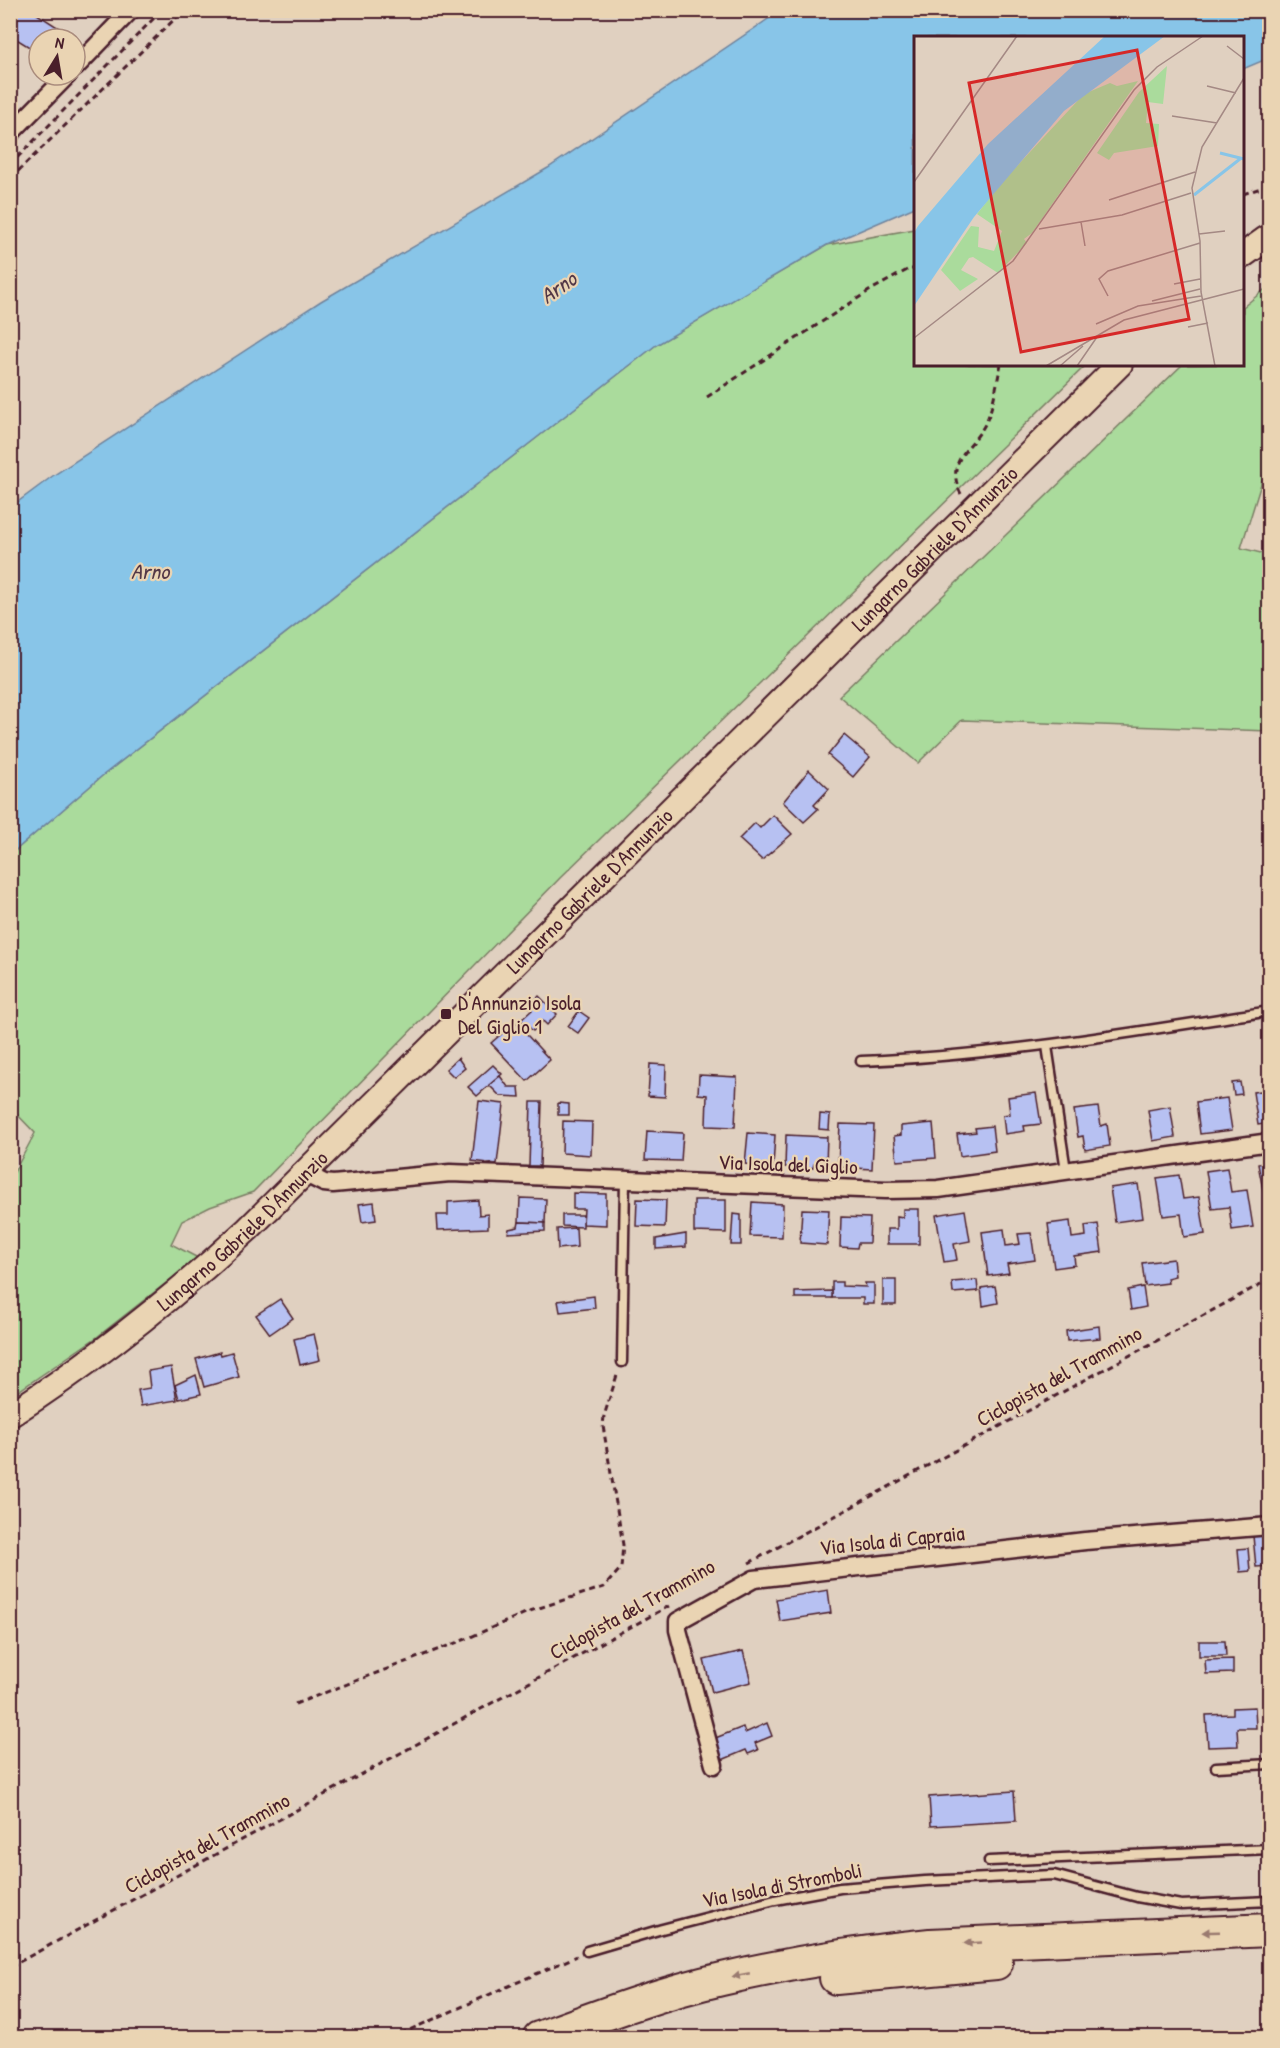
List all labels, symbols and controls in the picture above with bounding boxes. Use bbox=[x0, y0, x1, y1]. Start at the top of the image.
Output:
north arrow bbox=[27, 27, 87, 87]
text: N bbox=[54, 31, 67, 54]
inset map bbox=[914, 36, 1244, 366]
water label: Arno bbox=[534, 263, 584, 310]
street label: Lungarno Gabriele D'Annunzio bbox=[845, 459, 1024, 637]
water label: Arno bbox=[131, 556, 171, 586]
street label: Lungarno Gabriele D'Annunzio bbox=[499, 801, 679, 980]
place label: D'Annunzio Isola Del Giglio 1 bbox=[458, 988, 581, 1041]
marker: D'Annunzio Isola Del Giglio 1 bbox=[439, 1007, 453, 1021]
street label: Lungarno Gabriele D'Annunzio bbox=[150, 1144, 334, 1317]
street label: Via Isola del Giglio bbox=[718, 1147, 858, 1181]
street label: Ciclopista del Trammino bbox=[971, 1319, 1147, 1433]
street label: Via Isola di Capraia bbox=[818, 1518, 966, 1562]
street label: Ciclopista del Trammino bbox=[544, 1552, 720, 1666]
street label: Ciclopista del Trammino bbox=[119, 1786, 295, 1900]
street label: Via Isola di Stromboli bbox=[699, 1855, 865, 1915]
one-way arrow bbox=[1202, 1927, 1221, 1937]
one-way arrow bbox=[963, 1938, 982, 1947]
one-way arrow bbox=[732, 1971, 751, 1980]

